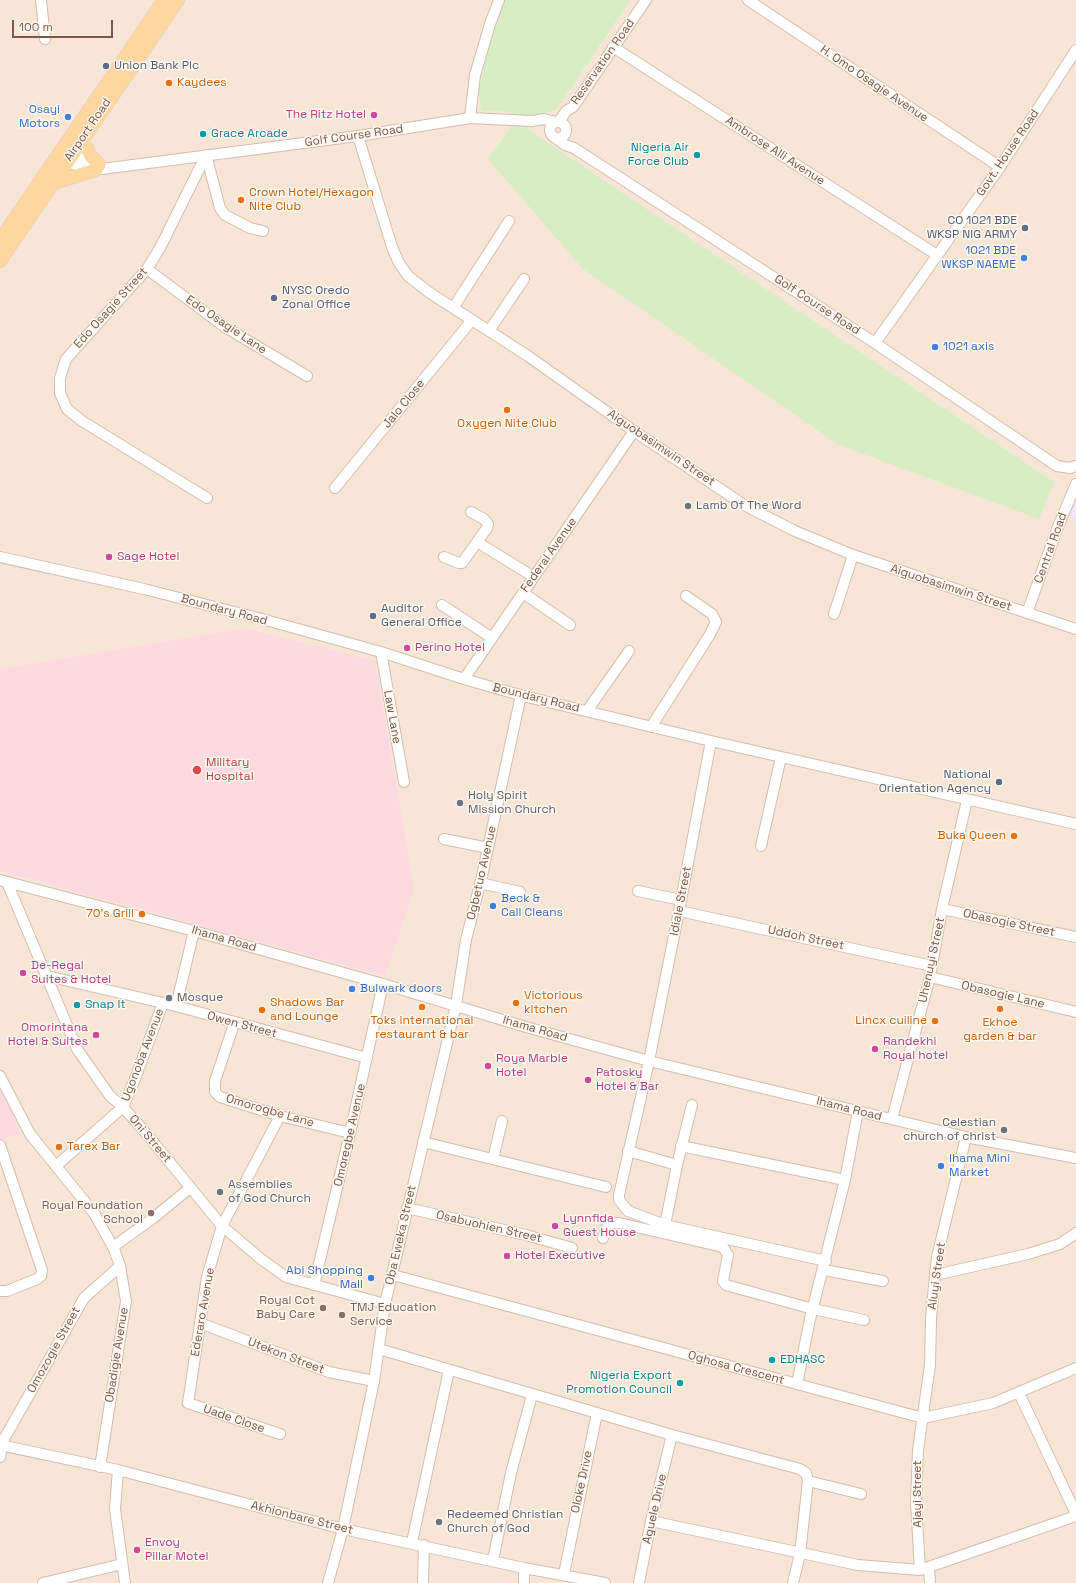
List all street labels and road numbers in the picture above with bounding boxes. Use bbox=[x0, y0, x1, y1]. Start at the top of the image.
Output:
street label: Reservation Road bbox=[568, 16, 638, 108]
street label: H. Omo Osagie Avenue bbox=[817, 42, 931, 126]
street label: Airport Road bbox=[62, 96, 114, 164]
street label: Govt. House Road bbox=[974, 107, 1042, 199]
street label: Ambrose Alli Avenue bbox=[723, 113, 827, 189]
street label: Golf Course Road bbox=[304, 122, 404, 150]
street label: Edo Osagie Street bbox=[71, 265, 151, 351]
street label: Golf Course Road bbox=[771, 272, 863, 338]
street label: Edo Osagie Lane bbox=[183, 293, 269, 357]
street label: Jalo Close bbox=[380, 377, 428, 431]
street label: Aiguobasimwin Street bbox=[604, 407, 718, 489]
street label: Central Road bbox=[1032, 511, 1070, 585]
street label: Federal Avenue bbox=[518, 515, 580, 595]
street label: Aiguobasimwin Street bbox=[889, 562, 1013, 614]
street label: Boundary Road bbox=[179, 592, 269, 628]
street label: Boundary Road bbox=[491, 680, 581, 716]
street label: Law Lane bbox=[380, 689, 404, 745]
street label: Ogbetuo Avenue bbox=[464, 825, 500, 921]
street label: Idiale Street bbox=[667, 865, 695, 937]
street label: Obasogie Street bbox=[962, 906, 1056, 940]
street label: Uhenuyi Street bbox=[916, 916, 948, 1004]
street label: Ihama Road bbox=[190, 923, 258, 955]
street label: Uddoh Street bbox=[766, 923, 846, 953]
street label: Obasogie Lane bbox=[960, 978, 1046, 1012]
street label: Ugonoba Avenue bbox=[119, 1007, 167, 1103]
street label: Owen Street bbox=[205, 1009, 279, 1041]
street label: Ihama Road bbox=[501, 1013, 569, 1045]
street label: Omoregbe Avenue bbox=[331, 1082, 369, 1188]
street label: Omorogbe Lane bbox=[224, 1092, 316, 1130]
street label: Ihama Road bbox=[815, 1094, 883, 1124]
street label: Oni Street bbox=[126, 1112, 174, 1166]
street label: Oba Eweka Street bbox=[383, 1184, 419, 1286]
street label: Osabuohien Street bbox=[435, 1208, 543, 1246]
street label: Aluyi Street bbox=[925, 1241, 949, 1311]
street label: Ederaro Avenue bbox=[188, 1266, 218, 1358]
street label: Omozogie Street bbox=[24, 1304, 84, 1396]
street label: Obadigie Avenue bbox=[102, 1306, 132, 1404]
street label: Utekon Street bbox=[246, 1335, 326, 1377]
street label: Oghosa Crescent bbox=[686, 1348, 786, 1388]
street label: Uade Close bbox=[201, 1402, 267, 1436]
street label: Oloke Drive bbox=[568, 1449, 596, 1515]
street label: Ajayi Street bbox=[911, 1460, 925, 1528]
street label: Aguele Drive bbox=[640, 1473, 670, 1545]
street label: Akhionbare Street bbox=[249, 1498, 355, 1538]

